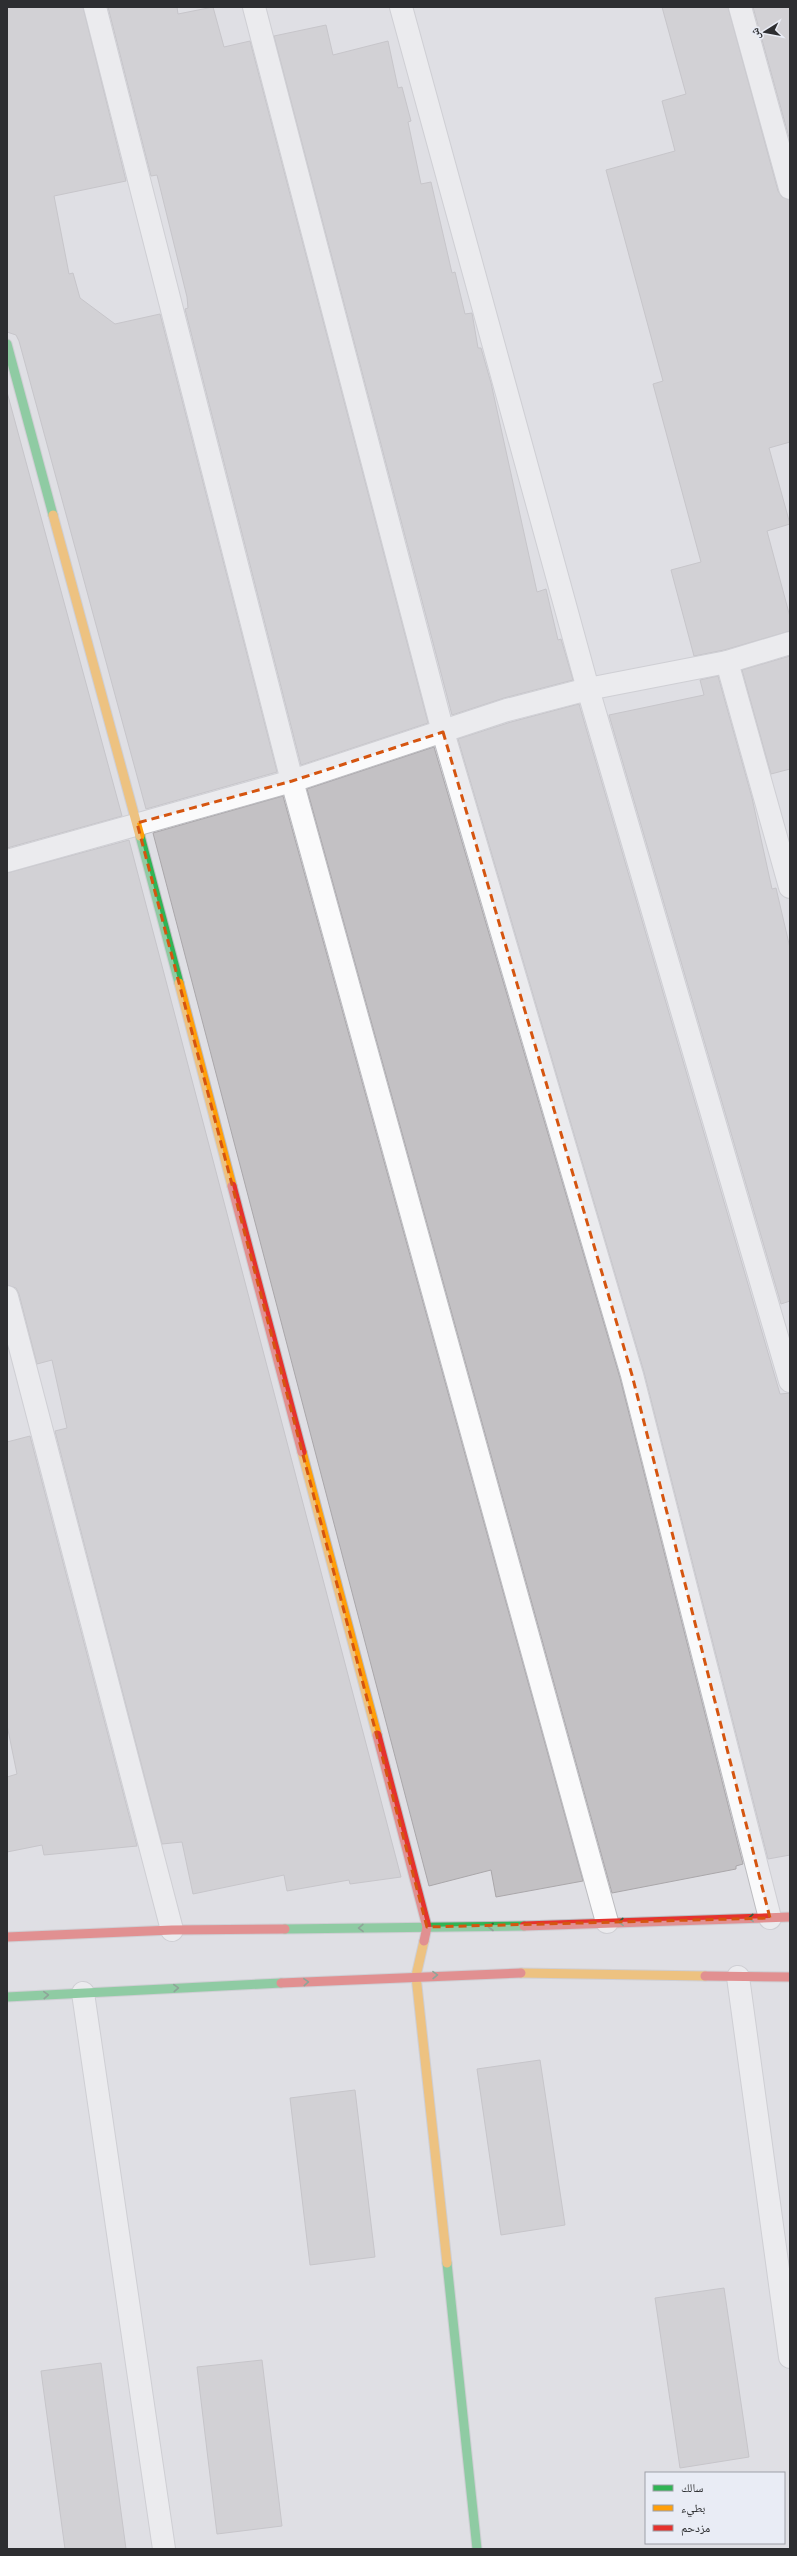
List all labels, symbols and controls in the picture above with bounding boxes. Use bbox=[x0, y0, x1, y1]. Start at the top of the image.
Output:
north arrow bbox=[745, 12, 785, 52]
text: ش bbox=[747, 26, 764, 41]
one-way arrow bbox=[748, 1914, 754, 1922]
one-way arrow bbox=[618, 1918, 624, 1926]
one-way arrow bbox=[488, 1923, 494, 1931]
one-way arrow bbox=[358, 1924, 364, 1932]
one-way arrow bbox=[432, 1971, 438, 1979]
one-way arrow bbox=[303, 1977, 309, 1986]
one-way arrow bbox=[173, 1984, 179, 1993]
one-way arrow bbox=[43, 1991, 49, 1999]
legend bbox=[645, 2472, 785, 2544]
text: سالك bbox=[681, 2480, 703, 2496]
text: بطيء bbox=[681, 2500, 705, 2518]
text: مزدحم bbox=[681, 2520, 710, 2536]

